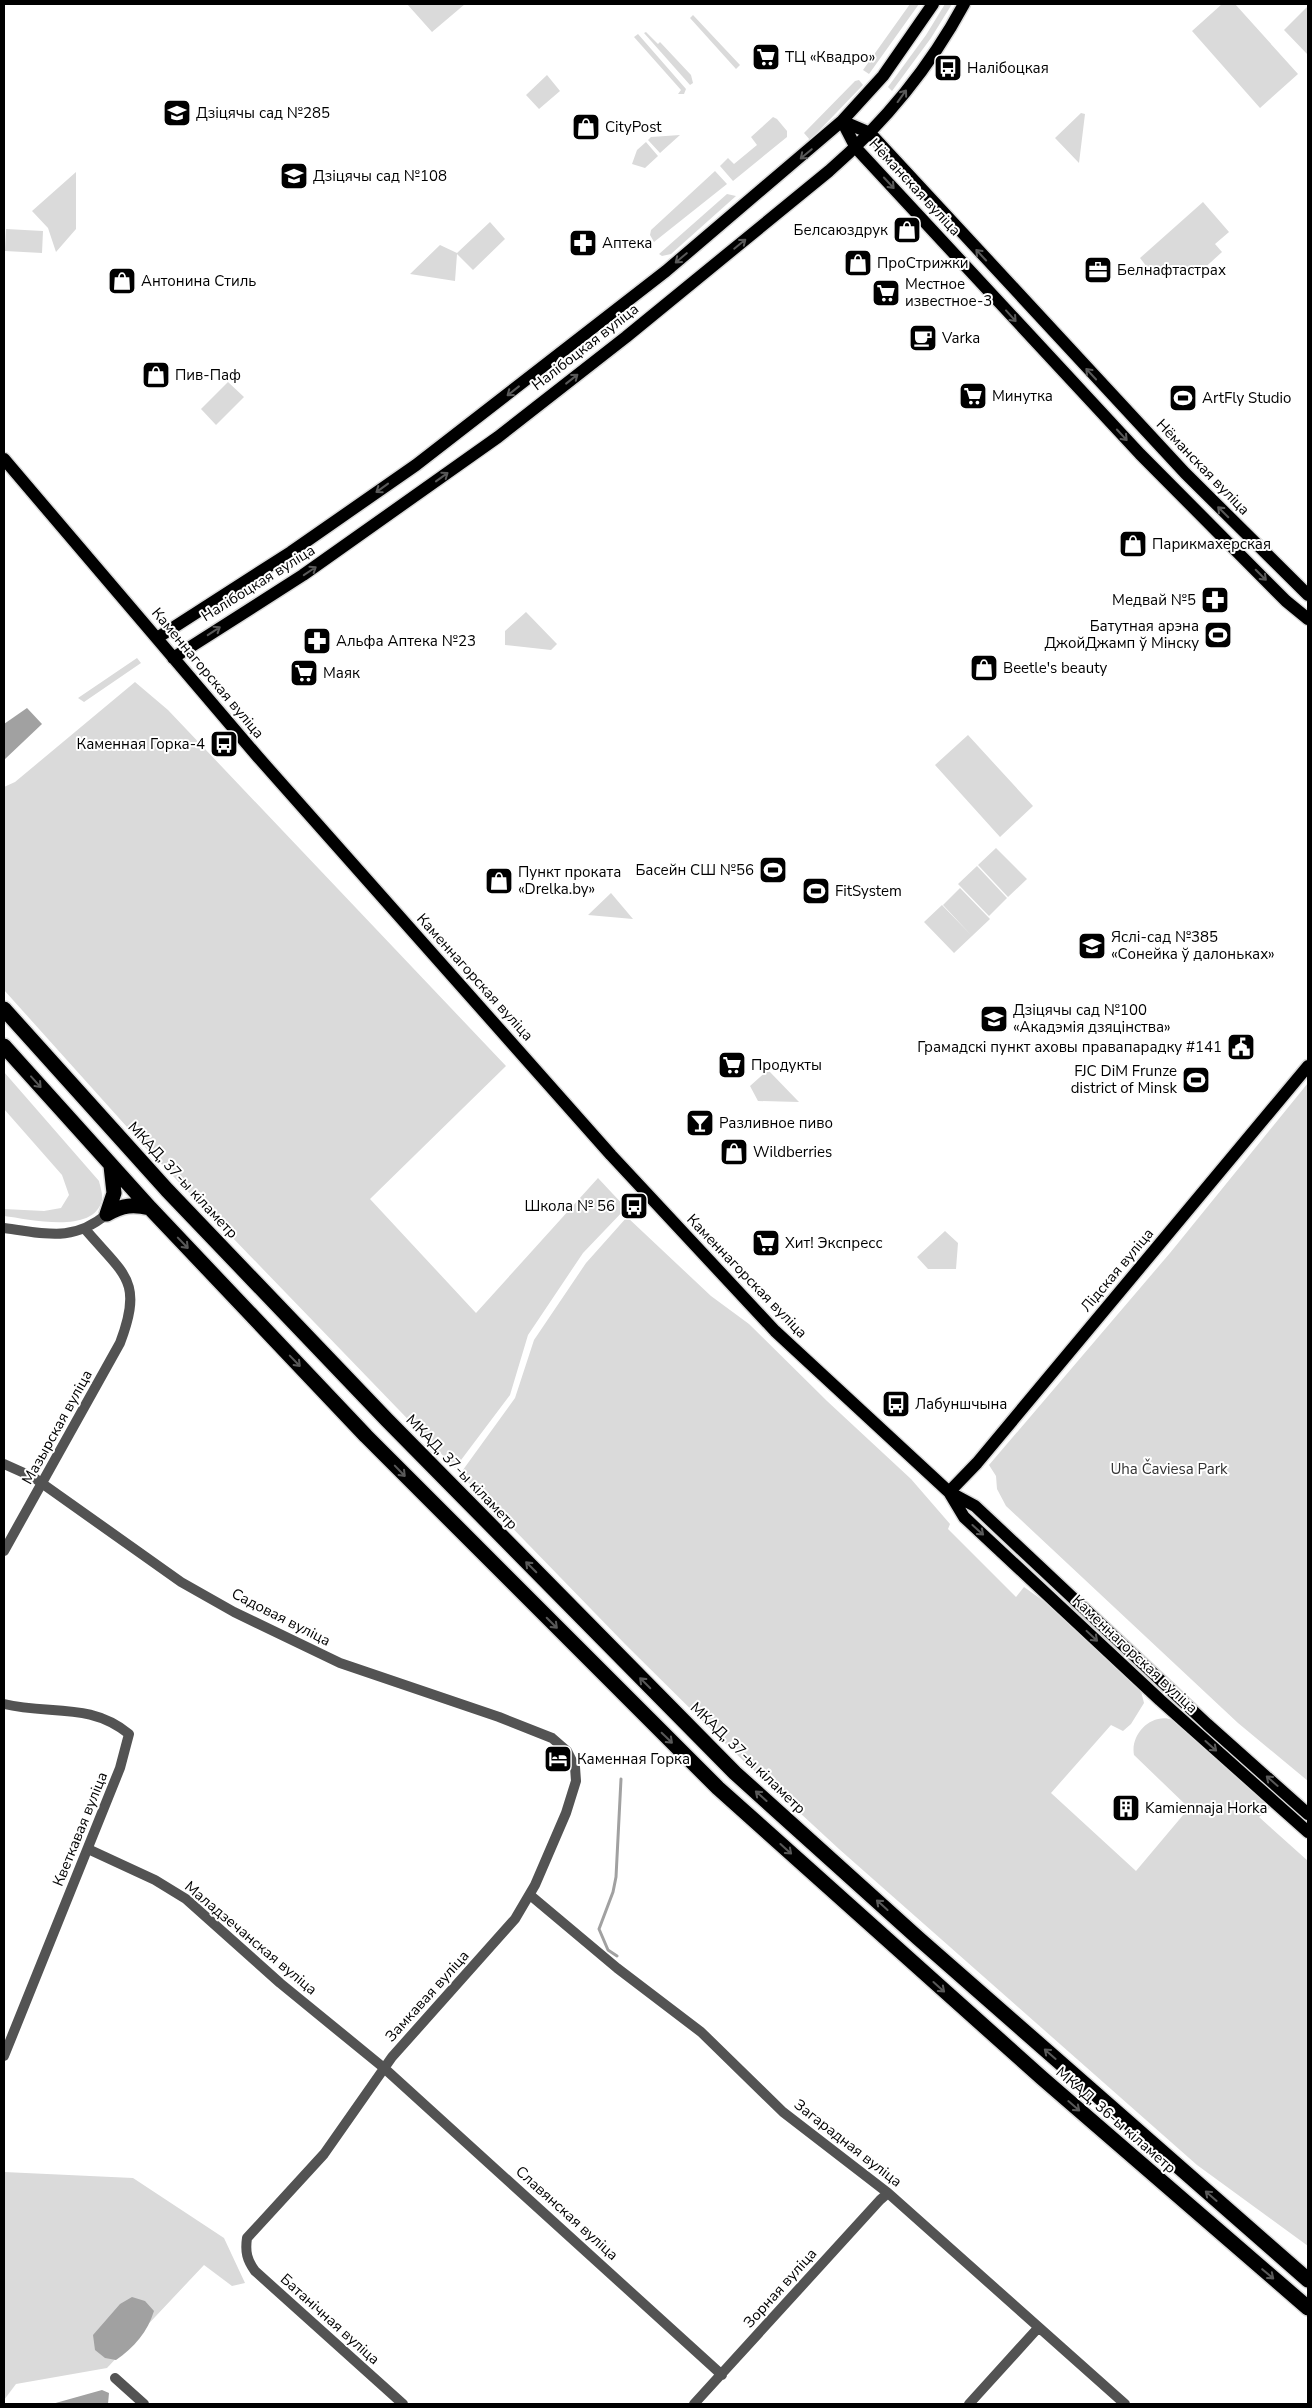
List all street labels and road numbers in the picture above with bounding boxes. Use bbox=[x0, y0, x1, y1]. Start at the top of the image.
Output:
street label: Нёманская вуліца bbox=[865, 134, 965, 240]
street label: Налібоцкая вуліца bbox=[527, 299, 643, 395]
street label: Нёманская вуліца bbox=[1152, 415, 1254, 519]
street label: Налібоцкая вуліца bbox=[197, 540, 319, 626]
street label: Каменнагорская вуліца bbox=[147, 603, 269, 743]
street label: Каменнагорская вуліца bbox=[412, 909, 538, 1045]
street label: МКАД, 37-ы кіламетр bbox=[124, 1117, 243, 1243]
street label: Каменнагорская вуліца bbox=[682, 1210, 812, 1342]
street label: Лідская вуліца bbox=[1076, 1224, 1158, 1316]
street label: Мазырская вуліца bbox=[17, 1366, 97, 1488]
street label: МКАД, 37-ы кіламетр bbox=[402, 1410, 522, 1534]
street label: Садовая вуліца bbox=[228, 1583, 334, 1651]
street label: Каменнагорская вуліца bbox=[1068, 1590, 1202, 1718]
street label: МКАД, 37-ы кіламетр bbox=[686, 1698, 810, 1818]
street label: Кветкавая вуліца bbox=[48, 1769, 112, 1889]
street label: Маладзечанская вуліца bbox=[181, 1877, 321, 1999]
street label: Замкавая вуліца bbox=[381, 1946, 473, 2046]
street label: МКАД, 36-ы кіламетр bbox=[1052, 2062, 1180, 2178]
street label: Загарадная вуліца bbox=[790, 2095, 906, 2191]
street label: Славянская вуліца bbox=[511, 2161, 623, 2265]
street label: Зорная вуліца bbox=[739, 2244, 821, 2332]
street label: Батанічная вуліца bbox=[276, 2269, 384, 2369]

